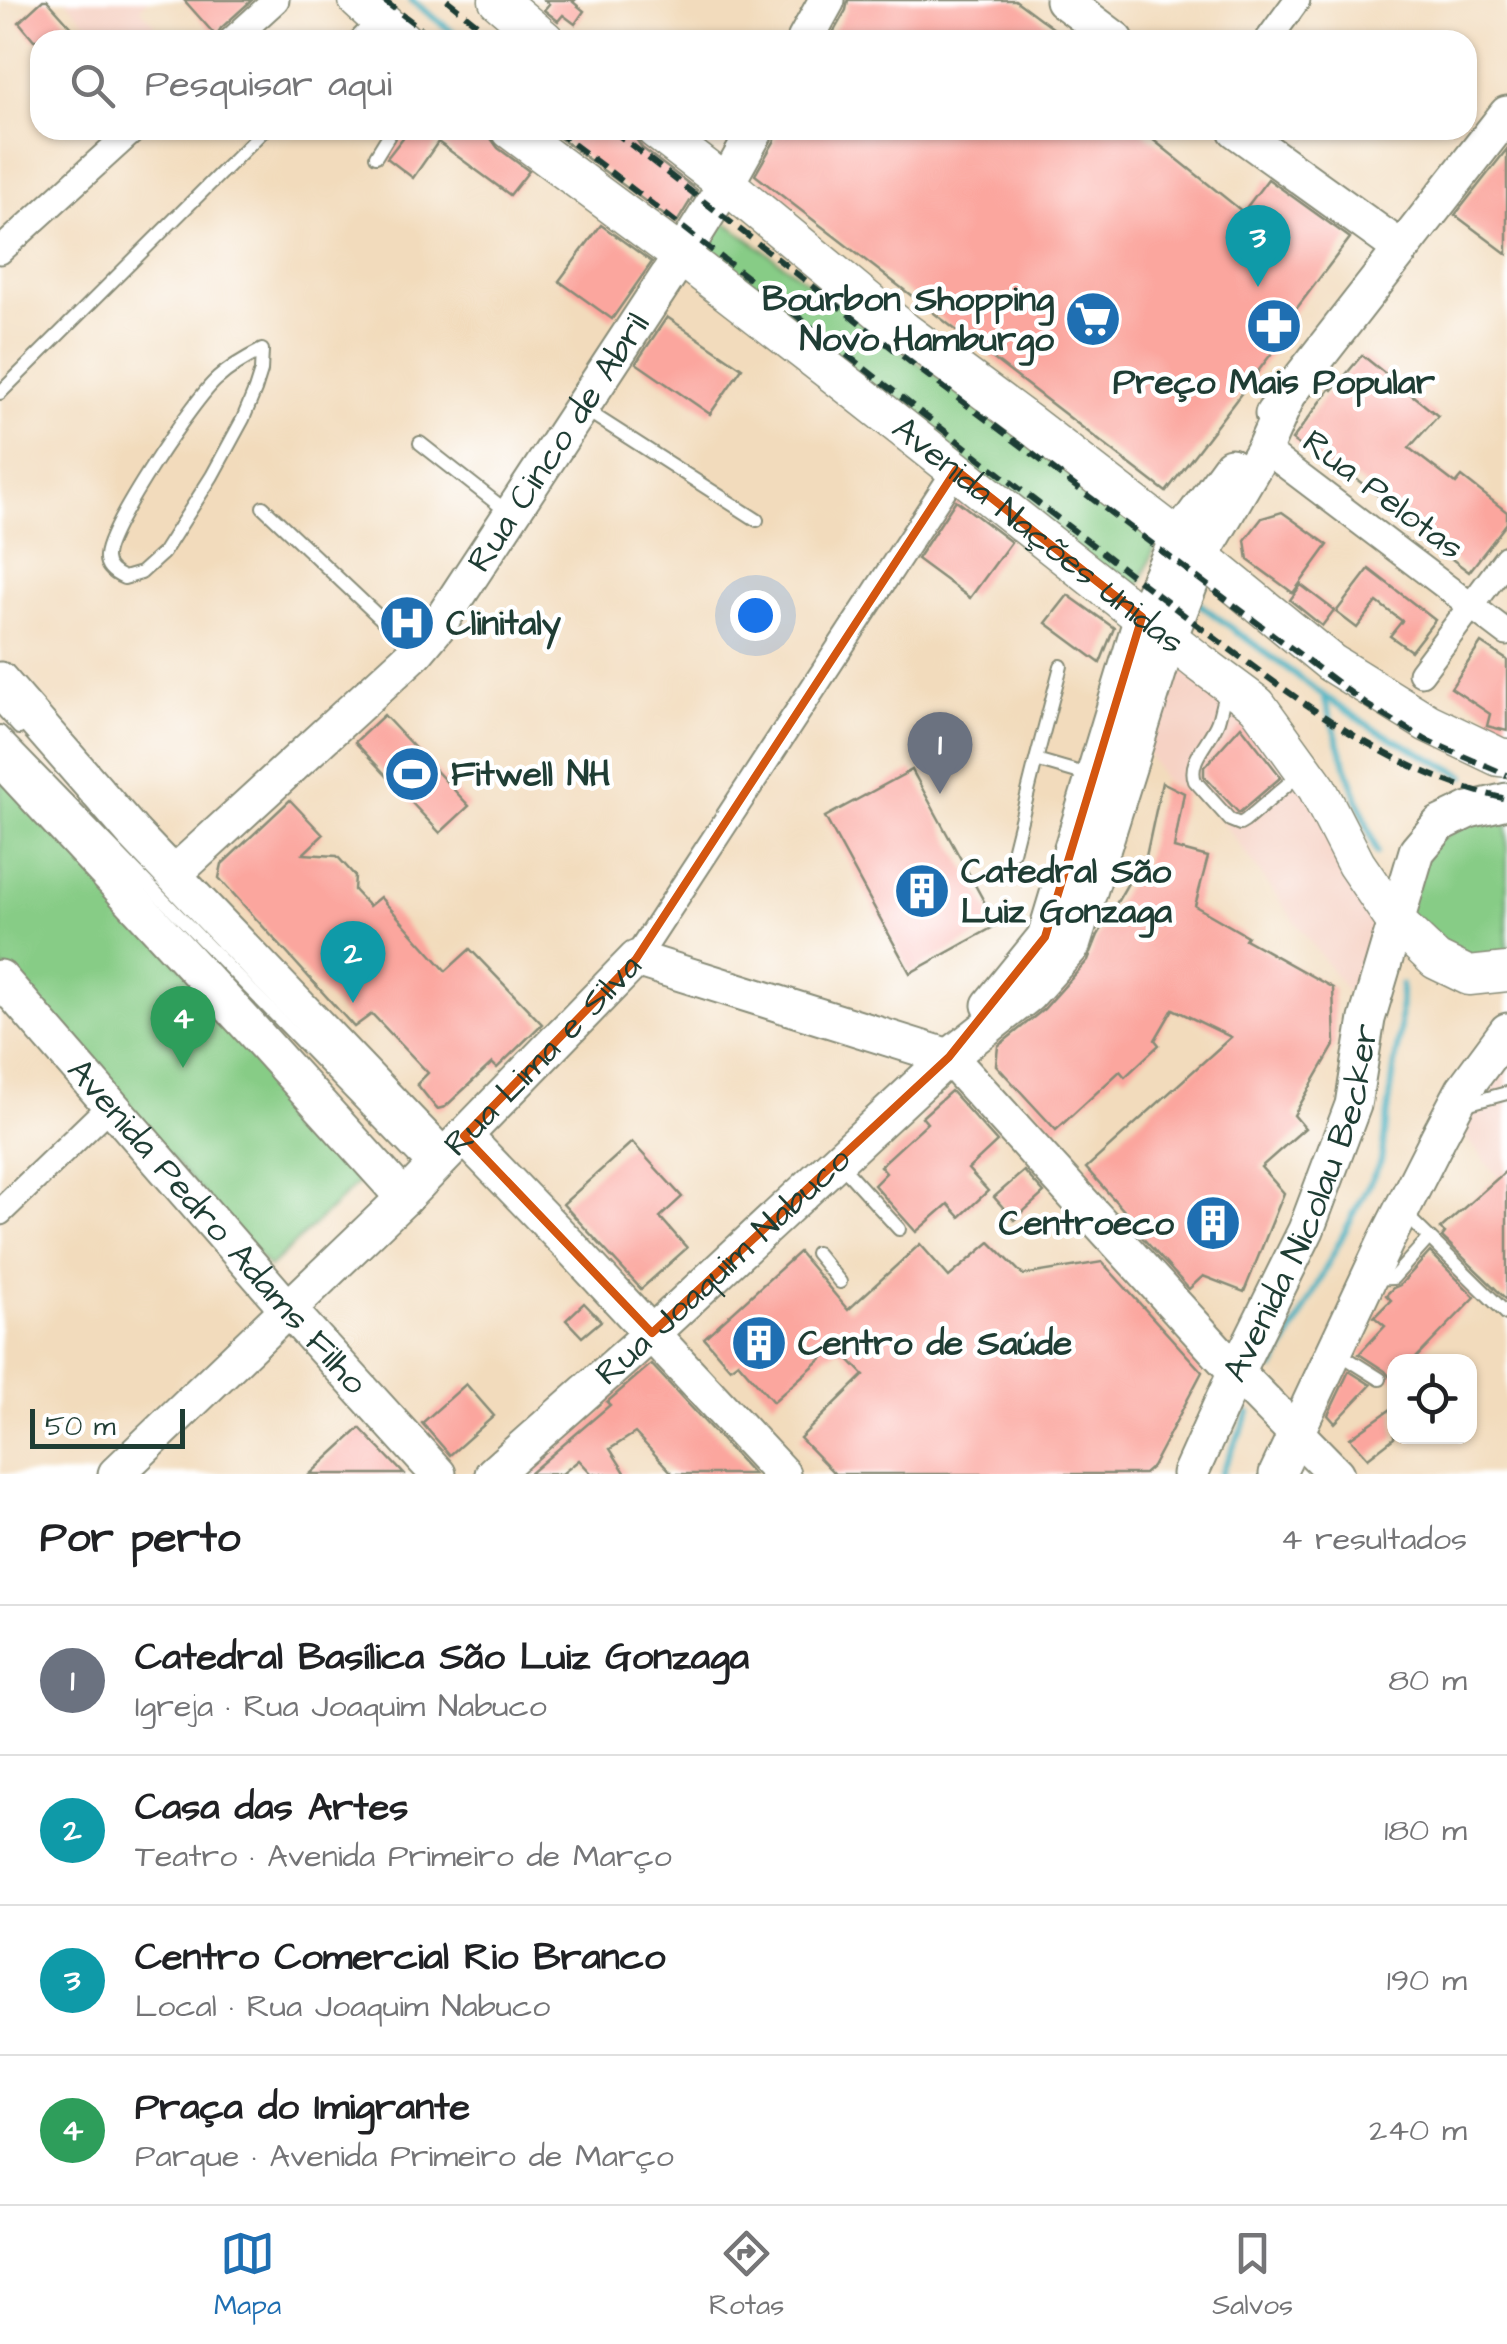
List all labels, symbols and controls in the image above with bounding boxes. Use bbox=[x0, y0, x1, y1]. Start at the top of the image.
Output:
search box bbox=[30, 30, 1477, 140]
icon: search bbox=[65, 58, 120, 113]
text: Pesquisar aqui bbox=[145, 59, 392, 111]
pin: 3 bbox=[1226, 204, 1290, 287]
place label: Bourbon Shopping Novo Hamburgo bbox=[762, 275, 1054, 366]
supermarket icon: Bourbon Shopping Novo Hamburgo bbox=[1063, 289, 1123, 349]
pharmacy icon: Preço Mais Popular bbox=[1244, 296, 1304, 356]
street label: Rua Cinco de Abril bbox=[455, 303, 662, 582]
place label: Preço Mais Popular bbox=[1113, 358, 1436, 408]
street label: Avenida Nações Unidas bbox=[882, 404, 1195, 666]
street label: Rua Pelotas bbox=[1292, 418, 1474, 572]
your location bbox=[730, 590, 781, 641]
hospital icon: Clinitaly bbox=[377, 593, 437, 653]
place label: Clinitaly bbox=[446, 599, 562, 650]
pin: 1 bbox=[908, 712, 972, 794]
sports icon: Fitwell NH bbox=[382, 744, 442, 804]
place label: Fitwell NH bbox=[451, 750, 610, 799]
place label: Catedral São Luiz Gonzaga bbox=[961, 847, 1172, 938]
building icon: Catedral São Luiz Gonzaga bbox=[892, 861, 952, 921]
pin: 2 bbox=[320, 920, 386, 1003]
street label: Rua Lima e Silva bbox=[433, 943, 653, 1167]
pin: 4 bbox=[150, 986, 216, 1068]
street label: Avenida Nicolau Becker bbox=[1211, 1020, 1390, 1390]
street label: Avenida Pedro Adams Filho bbox=[56, 1047, 379, 1406]
street label: Rua Joaquim Nabuco bbox=[584, 1135, 862, 1397]
building icon: Centroeco bbox=[1183, 1193, 1243, 1253]
place label: Centroeco bbox=[999, 1199, 1174, 1248]
building icon: Centro de Saúde bbox=[729, 1313, 789, 1373]
place label: Centro de Saúde bbox=[798, 1319, 1072, 1368]
map controls bbox=[1387, 1354, 1477, 1444]
button: locate bbox=[1387, 1354, 1477, 1444]
scale bar bbox=[30, 1404, 185, 1448]
text: 50 m bbox=[45, 1407, 116, 1446]
text: Por perto bbox=[40, 1510, 240, 1568]
text: 4 resultados bbox=[1280, 1517, 1467, 1562]
text: Catedral Basílica São Luiz Gonzaga bbox=[135, 1632, 749, 1684]
text: 1 bbox=[70, 1658, 75, 1703]
text: 80 m bbox=[1388, 1658, 1467, 1703]
text: Igreja · Rua Joaquim Nabuco bbox=[135, 1684, 547, 1729]
text: Casa das Artes bbox=[135, 1782, 408, 1834]
text: 2 bbox=[63, 1808, 82, 1853]
text: 180 m bbox=[1384, 1808, 1467, 1853]
text: Teatro · Avenida Primeiro de Março bbox=[135, 1834, 672, 1879]
text: Centro Comercial Rio Branco bbox=[135, 1932, 665, 1984]
text: 3 bbox=[64, 1958, 81, 2003]
text: 190 m bbox=[1387, 1958, 1467, 2003]
text: Local · Rua Joaquim Nabuco bbox=[135, 1984, 550, 2029]
text: Praça do Imigrante bbox=[135, 2082, 470, 2134]
text: 4 bbox=[62, 2108, 83, 2153]
text: 240 m bbox=[1369, 2108, 1467, 2153]
text: Parque · Avenida Primeiro de Março bbox=[135, 2134, 674, 2179]
tab: Mapa bbox=[214, 2226, 281, 2325]
tab: Rotas bbox=[709, 2226, 784, 2325]
tab: Salvos bbox=[1212, 2226, 1293, 2325]

